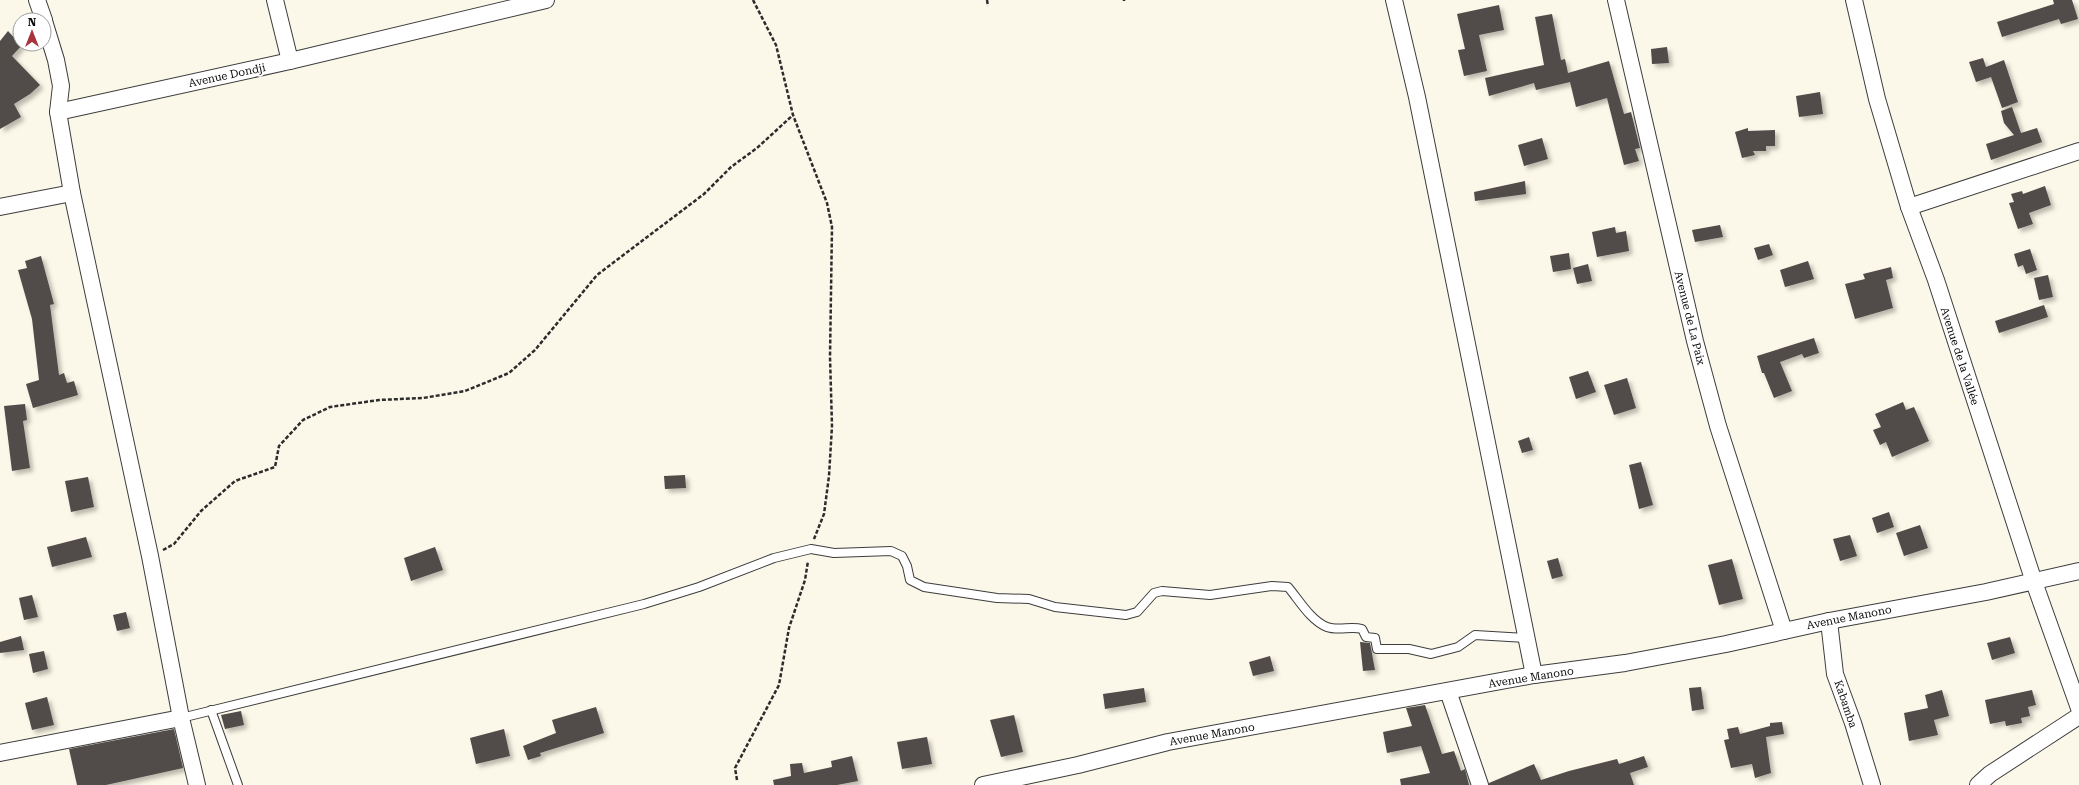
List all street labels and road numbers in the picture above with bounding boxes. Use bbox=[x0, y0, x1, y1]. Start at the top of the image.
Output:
street label: Avenue Dondji bbox=[187, 61, 267, 90]
street label: Avenue de La Paix bbox=[1672, 270, 1708, 367]
street label: Avenue de la Vallée bbox=[1938, 306, 1981, 407]
street label: Avenue Manono bbox=[1806, 603, 1893, 632]
street label: Avenue Manono bbox=[1487, 664, 1575, 691]
street label: Kabamba bbox=[1831, 679, 1860, 730]
street label: Avenue Manono bbox=[1168, 721, 1256, 748]

